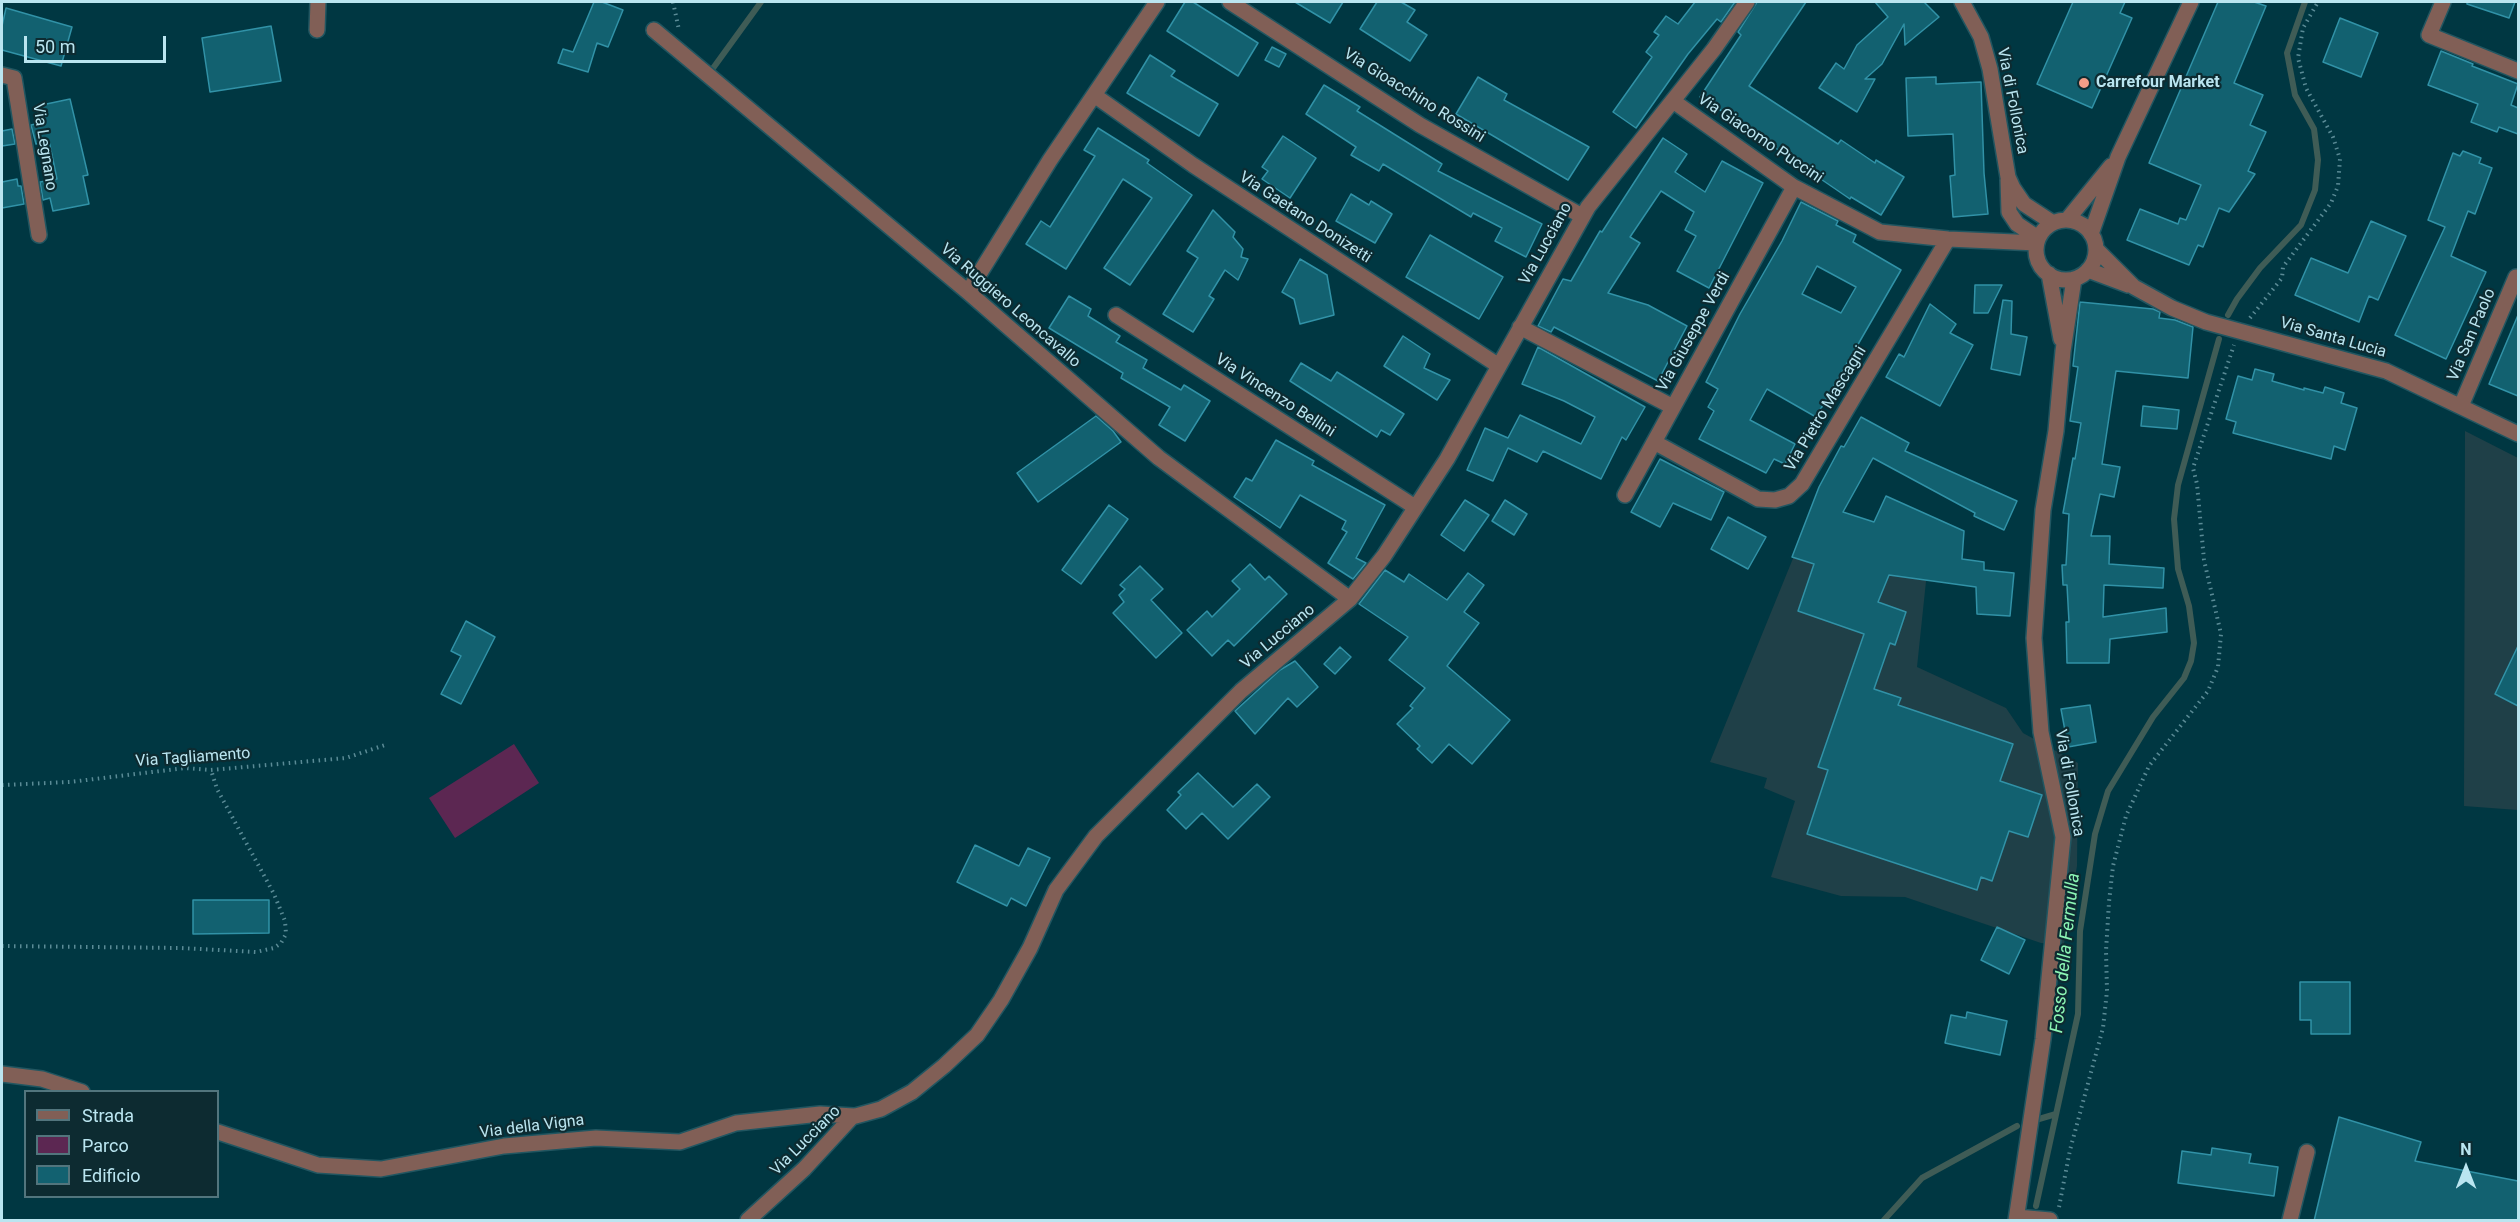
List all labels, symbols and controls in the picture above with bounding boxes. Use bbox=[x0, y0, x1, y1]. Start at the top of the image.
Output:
scale bar bbox=[27, 24, 170, 62]
text: 50 m bbox=[35, 36, 75, 57]
street label: Via Gioacchino Rossini bbox=[1340, 45, 1488, 147]
street label: Via di Follonica bbox=[1992, 46, 2032, 156]
place label: Carrefour Market bbox=[2096, 73, 2220, 93]
marker: Carrefour Market bbox=[2077, 76, 2091, 90]
street label: Via Giacomo Puccini bbox=[1694, 90, 1826, 188]
street label: Via Legnano bbox=[28, 102, 60, 192]
street label: Via Gaetano Donizetti bbox=[1235, 168, 1375, 268]
street label: Via Lucciano bbox=[1516, 199, 1576, 289]
street label: Via Ruggiero Leoncavallo bbox=[936, 240, 1084, 372]
street label: Via Giuseppe Verdi bbox=[1653, 269, 1735, 395]
street label: Via San Paolo bbox=[2444, 286, 2500, 384]
street label: Via Santa Lucia bbox=[2278, 314, 2388, 362]
street label: Via Pietro Mascagni bbox=[1781, 343, 1871, 475]
street label: Via Vincenzo Bellini bbox=[1211, 350, 1339, 442]
street label: Via Lucciano bbox=[1237, 600, 1319, 674]
street label: Via di Follonica bbox=[2050, 728, 2088, 838]
street label: Via Tagliamento bbox=[135, 744, 251, 772]
water label: Fosso della Fermulla bbox=[2047, 872, 2085, 1034]
legend bbox=[24, 1090, 219, 1198]
street label: Via Lucciano bbox=[767, 1102, 845, 1180]
text: Strada bbox=[82, 1105, 134, 1126]
street label: Via della Vigna bbox=[479, 1111, 585, 1143]
text: Parco bbox=[82, 1135, 129, 1156]
north arrow bbox=[2436, 1138, 2496, 1198]
text: N bbox=[2460, 1140, 2472, 1159]
text: Edificio bbox=[82, 1165, 141, 1186]

